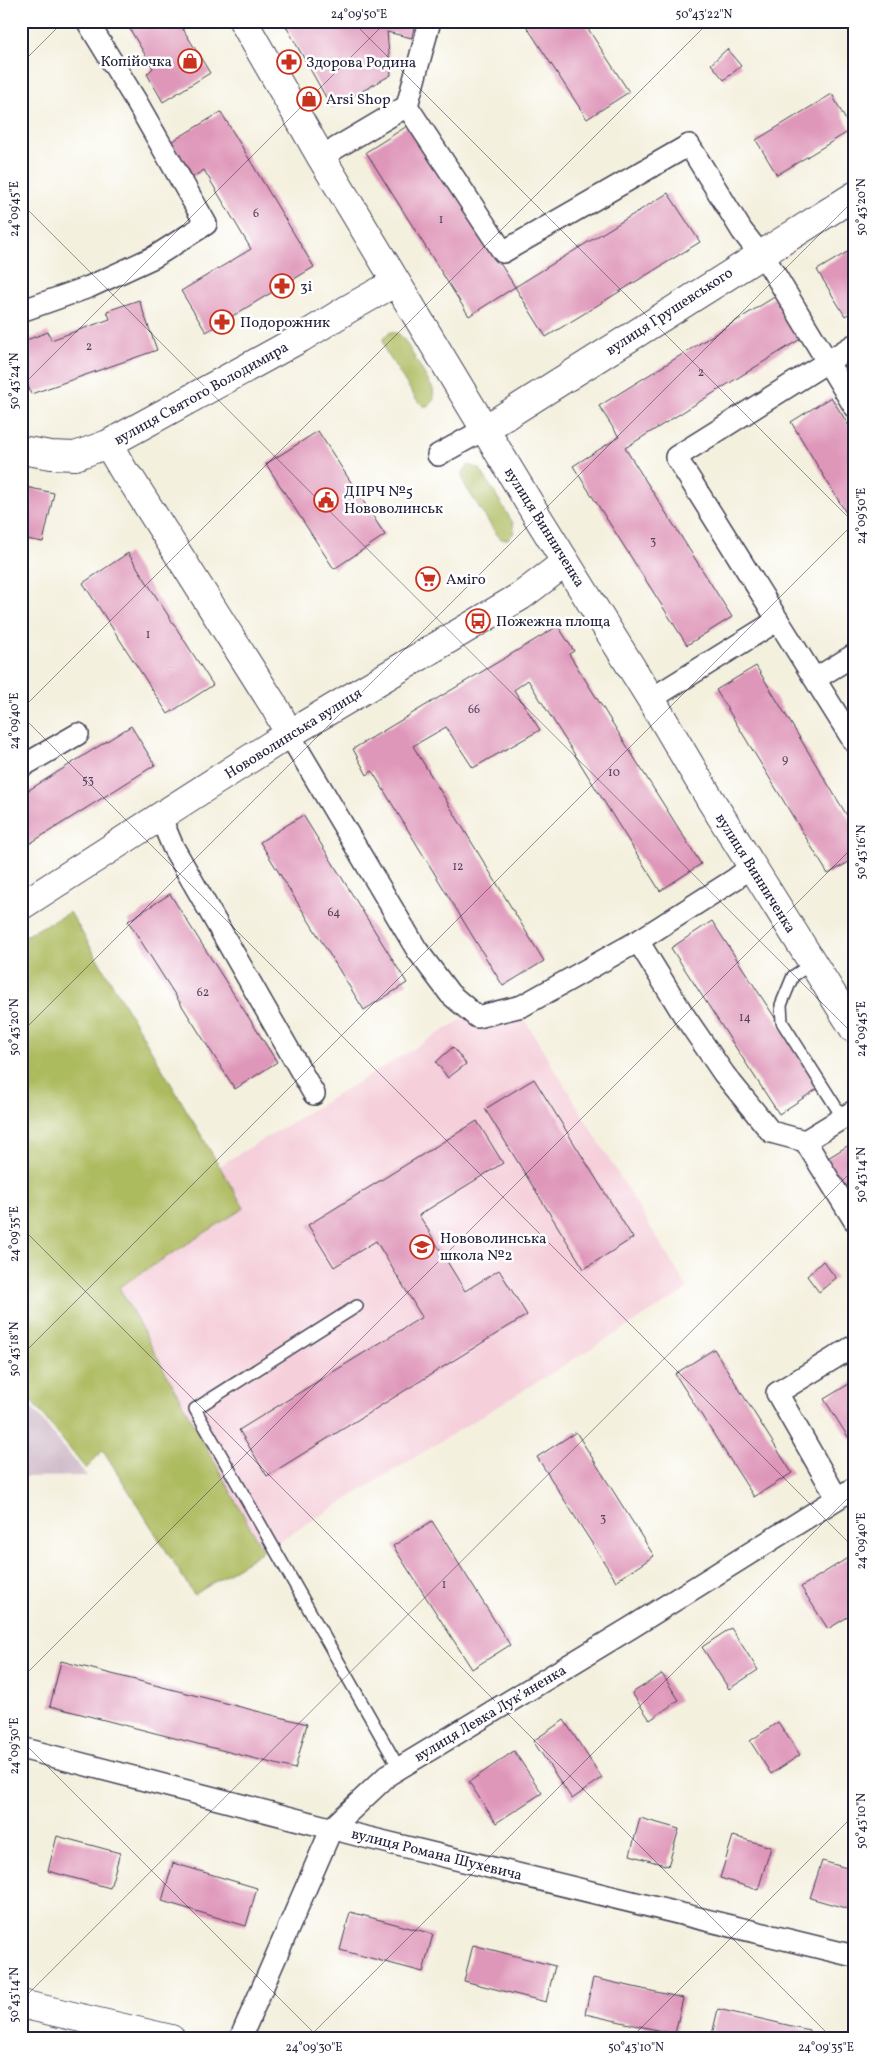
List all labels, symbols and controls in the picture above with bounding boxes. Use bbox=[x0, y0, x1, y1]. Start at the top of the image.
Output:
text: 24°09'50"E bbox=[331, 7, 387, 23]
text: 50°43'22"N bbox=[676, 7, 732, 23]
shop icon: Копійочка bbox=[177, 48, 203, 74]
pharmacy icon: Здорова Родина bbox=[276, 49, 302, 75]
place label: Копійочка bbox=[101, 52, 172, 73]
place label: Здорова Родина bbox=[306, 53, 416, 74]
shop icon: Arsi Shop bbox=[296, 86, 322, 112]
place label: Arsi Shop bbox=[326, 90, 391, 111]
text: 50°43'20"N bbox=[854, 178, 870, 236]
text: 24°09'45"E bbox=[7, 181, 23, 237]
house number: 6 bbox=[253, 206, 259, 222]
house number: 1 bbox=[439, 212, 443, 228]
street label: вулиця Грушевського bbox=[602, 263, 738, 361]
pharmacy icon: 3і bbox=[269, 273, 295, 299]
place label: 3і bbox=[300, 277, 312, 298]
pharmacy icon: Подорожник bbox=[209, 309, 235, 335]
place label: Подорожник bbox=[240, 313, 330, 334]
street label: вулиця Святого Володимира bbox=[111, 337, 293, 451]
house number: 2 bbox=[86, 339, 92, 355]
text: 50°43'24"N bbox=[7, 352, 23, 410]
house number: 2 bbox=[698, 365, 704, 381]
street label: вулиця Винниченка bbox=[498, 464, 589, 592]
place label: ДПРЧ №5 Нововолинськ bbox=[344, 482, 443, 520]
public building icon: ДПРЧ №5 Нововолинськ bbox=[313, 487, 339, 513]
text: 24°09'50"E bbox=[854, 488, 870, 544]
house number: 3 bbox=[650, 534, 656, 550]
supermarket icon: Аміго bbox=[415, 566, 441, 592]
place label: Аміго bbox=[446, 570, 486, 591]
bus stop icon: Пожежна площа bbox=[465, 608, 491, 634]
place label: Пожежна площа bbox=[496, 612, 611, 633]
house number: 1 bbox=[146, 627, 150, 643]
street label: Нововолинська вулиця bbox=[221, 683, 367, 785]
text: 24°09'40"E bbox=[7, 692, 23, 750]
house number: 66 bbox=[468, 702, 480, 718]
house number: 9 bbox=[782, 752, 788, 768]
house number: 10 bbox=[608, 765, 620, 781]
house number: 53 bbox=[82, 773, 94, 789]
street label: вулиця Винниченка bbox=[709, 810, 800, 938]
text: 50°43'16"N bbox=[854, 824, 870, 880]
house number: 12 bbox=[452, 859, 464, 875]
house number: 64 bbox=[328, 905, 340, 921]
house number: 62 bbox=[197, 985, 209, 1001]
text: 50°43'20"N bbox=[7, 998, 23, 1056]
text: 24°09'45"E bbox=[854, 1001, 870, 1057]
house number: 14 bbox=[739, 1010, 751, 1026]
text: 50°43'14"N bbox=[854, 1147, 870, 1203]
text: 24°09'35"E bbox=[7, 1206, 23, 1262]
place label: Нововолинська школа №2 bbox=[440, 1229, 546, 1267]
school or university icon: Нововолинська школа №2 bbox=[409, 1234, 435, 1260]
text: 50°43'18"N bbox=[7, 1321, 23, 1377]
house number: 3 bbox=[600, 1511, 606, 1527]
text: 24°09'40"E bbox=[854, 1512, 870, 1570]
house number: 1 bbox=[442, 1577, 446, 1593]
street label: вулиця Левка Лукʼяненка bbox=[411, 1661, 571, 1768]
text: 24°09'30"E bbox=[7, 1717, 23, 1775]
text: 50°43'10"N bbox=[854, 1793, 870, 1849]
street label: вулиця Романа Шухевича bbox=[349, 1824, 524, 1887]
text: 50°43'14"N bbox=[7, 1967, 23, 2023]
text: 24°09'30"E bbox=[285, 2040, 343, 2056]
text: 50°43'10"N bbox=[608, 2040, 664, 2056]
text: 24°09'35"E bbox=[798, 2040, 854, 2056]

